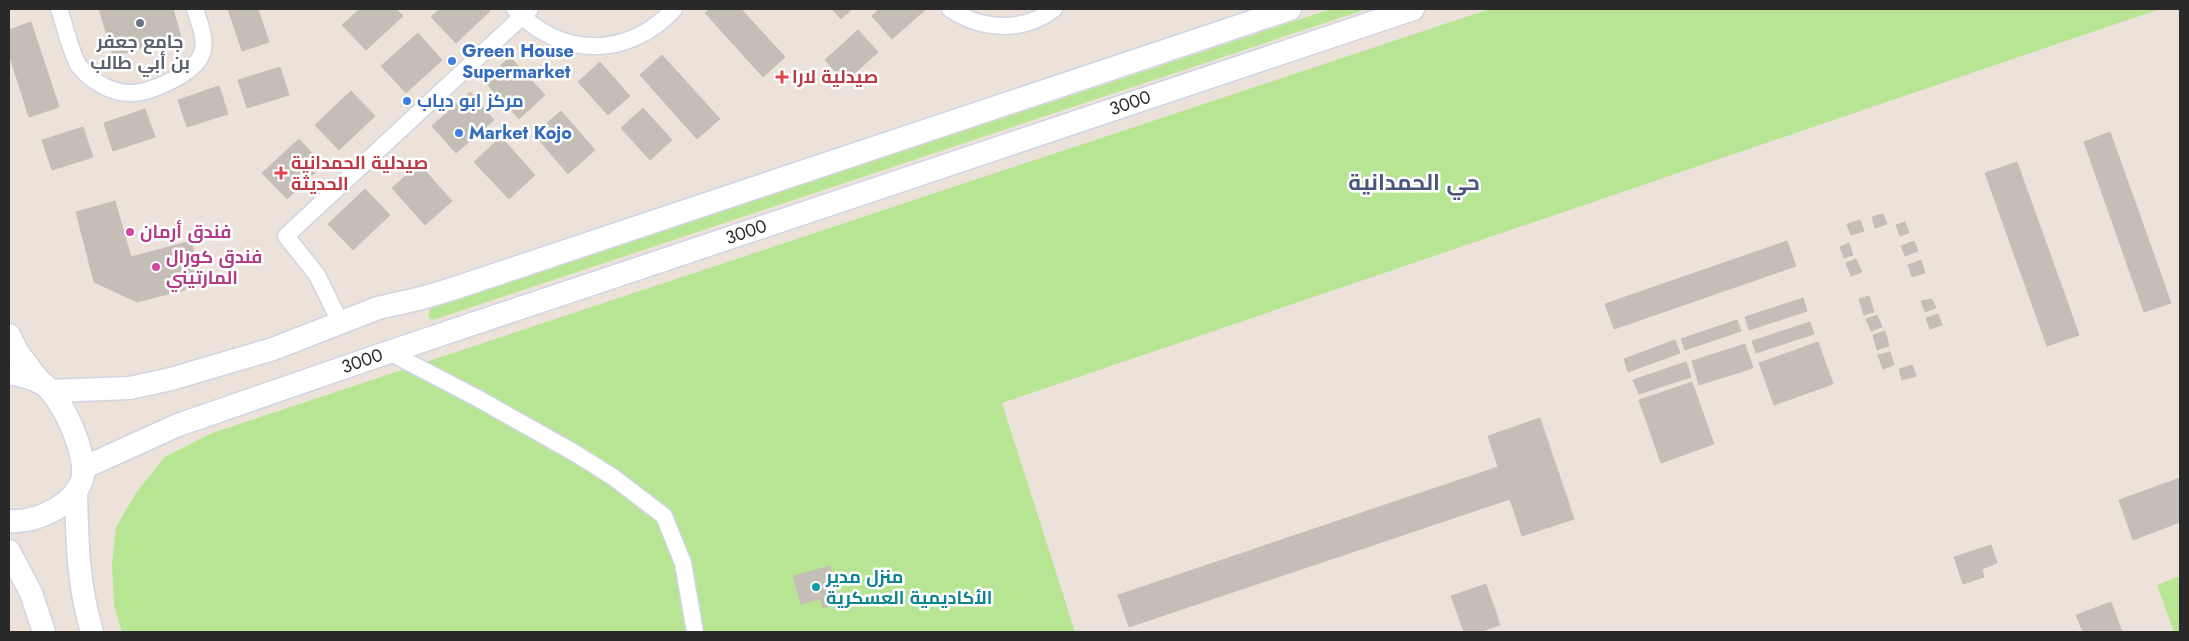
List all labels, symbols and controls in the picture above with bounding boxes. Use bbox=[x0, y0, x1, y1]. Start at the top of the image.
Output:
marker: جامع جعفر بن أبي طالب bbox=[134, 17, 146, 29]
place label: جامع جعفر بن أبي طالب bbox=[90, 29, 190, 78]
place label: Green House Supermarket bbox=[462, 38, 574, 85]
marker: Green House Supermarket bbox=[446, 55, 458, 67]
place label: صيدلية لارا bbox=[792, 64, 878, 90]
marker: صيدلية لارا bbox=[776, 71, 788, 83]
street label: 3000 bbox=[1106, 84, 1154, 122]
place label: مركز ابو دياب bbox=[417, 88, 524, 114]
marker: مركز ابو دياب bbox=[401, 95, 413, 107]
place label: Market Kojo bbox=[469, 120, 572, 146]
marker: Market Kojo bbox=[453, 127, 465, 139]
place label: صيدلية الحمدانية الحديثة bbox=[291, 150, 428, 197]
district label: حي الحمدانية bbox=[1348, 166, 1480, 200]
marker: صيدلية الحمدانية الحديثة bbox=[275, 167, 287, 179]
street label: 3000 bbox=[722, 213, 770, 251]
place label: فندق أرمان bbox=[140, 219, 231, 245]
marker: فندق أرمان bbox=[124, 226, 136, 238]
place label: فندق كورال المارتيني bbox=[166, 244, 262, 293]
marker: فندق كورال المارتيني bbox=[150, 261, 162, 273]
street label: 3000 bbox=[338, 342, 386, 380]
place label: منزل مدير الأكاديمية العسكرية bbox=[825, 564, 992, 611]
marker: منزل مدير الأكاديمية العسكرية bbox=[810, 581, 822, 593]

